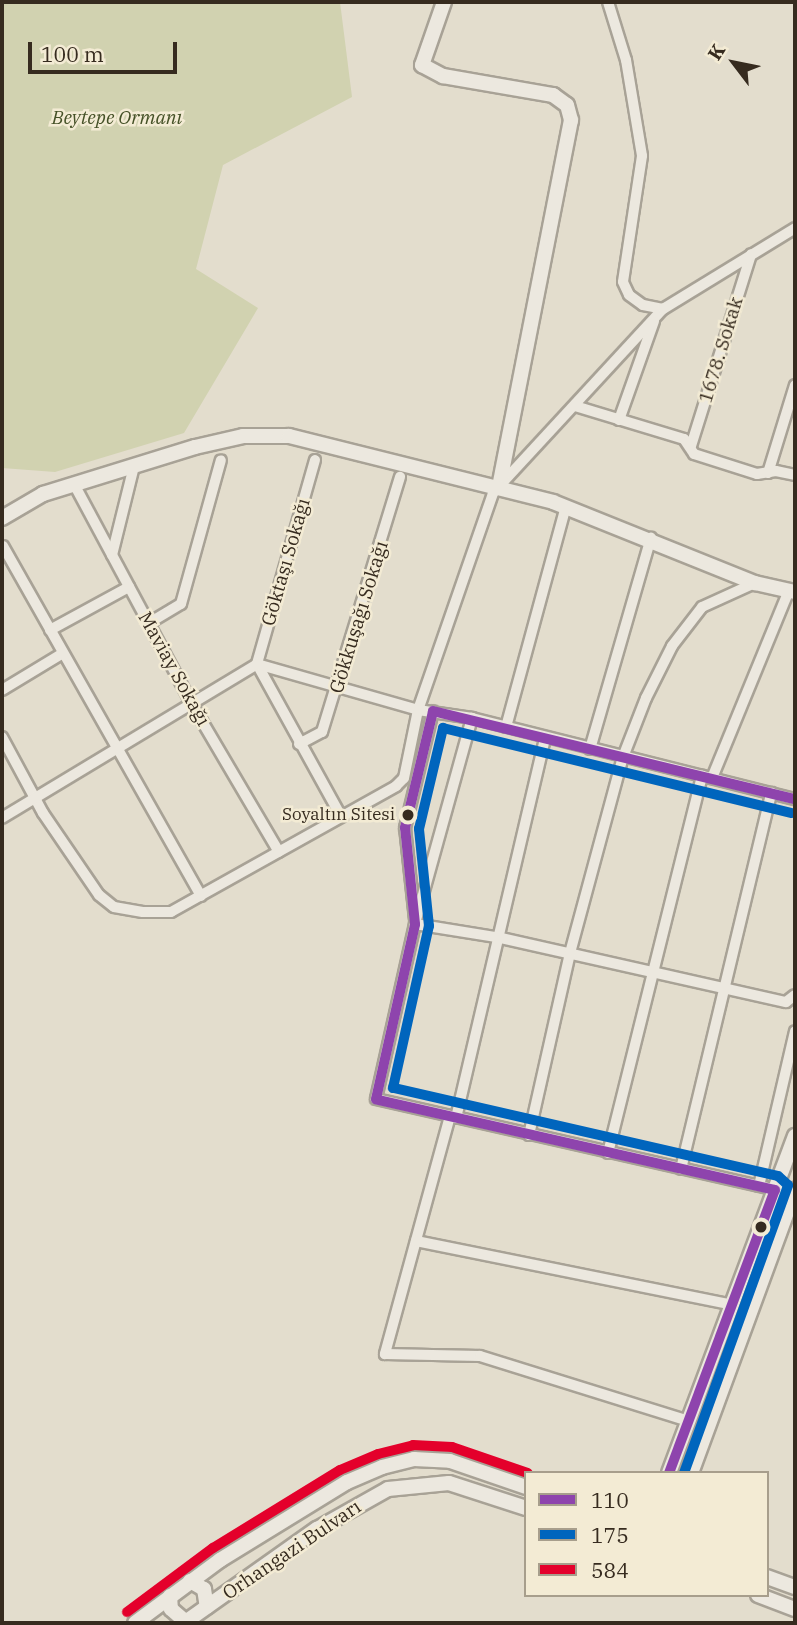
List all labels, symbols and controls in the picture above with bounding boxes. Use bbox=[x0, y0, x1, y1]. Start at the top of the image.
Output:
scale bar bbox=[32, 28, 180, 72]
north arrow bbox=[699, 28, 769, 98]
text: K bbox=[702, 39, 730, 64]
text: 100 m bbox=[41, 40, 104, 68]
park label: Beytepe Ormanı bbox=[52, 107, 182, 129]
street label: 1678. Sokak bbox=[694, 294, 748, 406]
street label: Göktaşı Sokağı bbox=[257, 496, 315, 628]
street label: Gökkuşağı Sokağı bbox=[325, 538, 393, 696]
street label: Maviay Sokağı bbox=[133, 608, 215, 730]
place label: Soyaltın Sitesi bbox=[282, 805, 395, 825]
marker: Soyaltın Sitesi bbox=[401, 808, 415, 822]
unlabelled marker bbox=[754, 1220, 768, 1234]
legend bbox=[524, 1471, 769, 1597]
text: 110 bbox=[591, 1486, 629, 1514]
street label: Orhangazi Bulvarı bbox=[219, 1495, 365, 1605]
text: 175 bbox=[591, 1521, 629, 1549]
text: 584 bbox=[591, 1556, 629, 1584]

